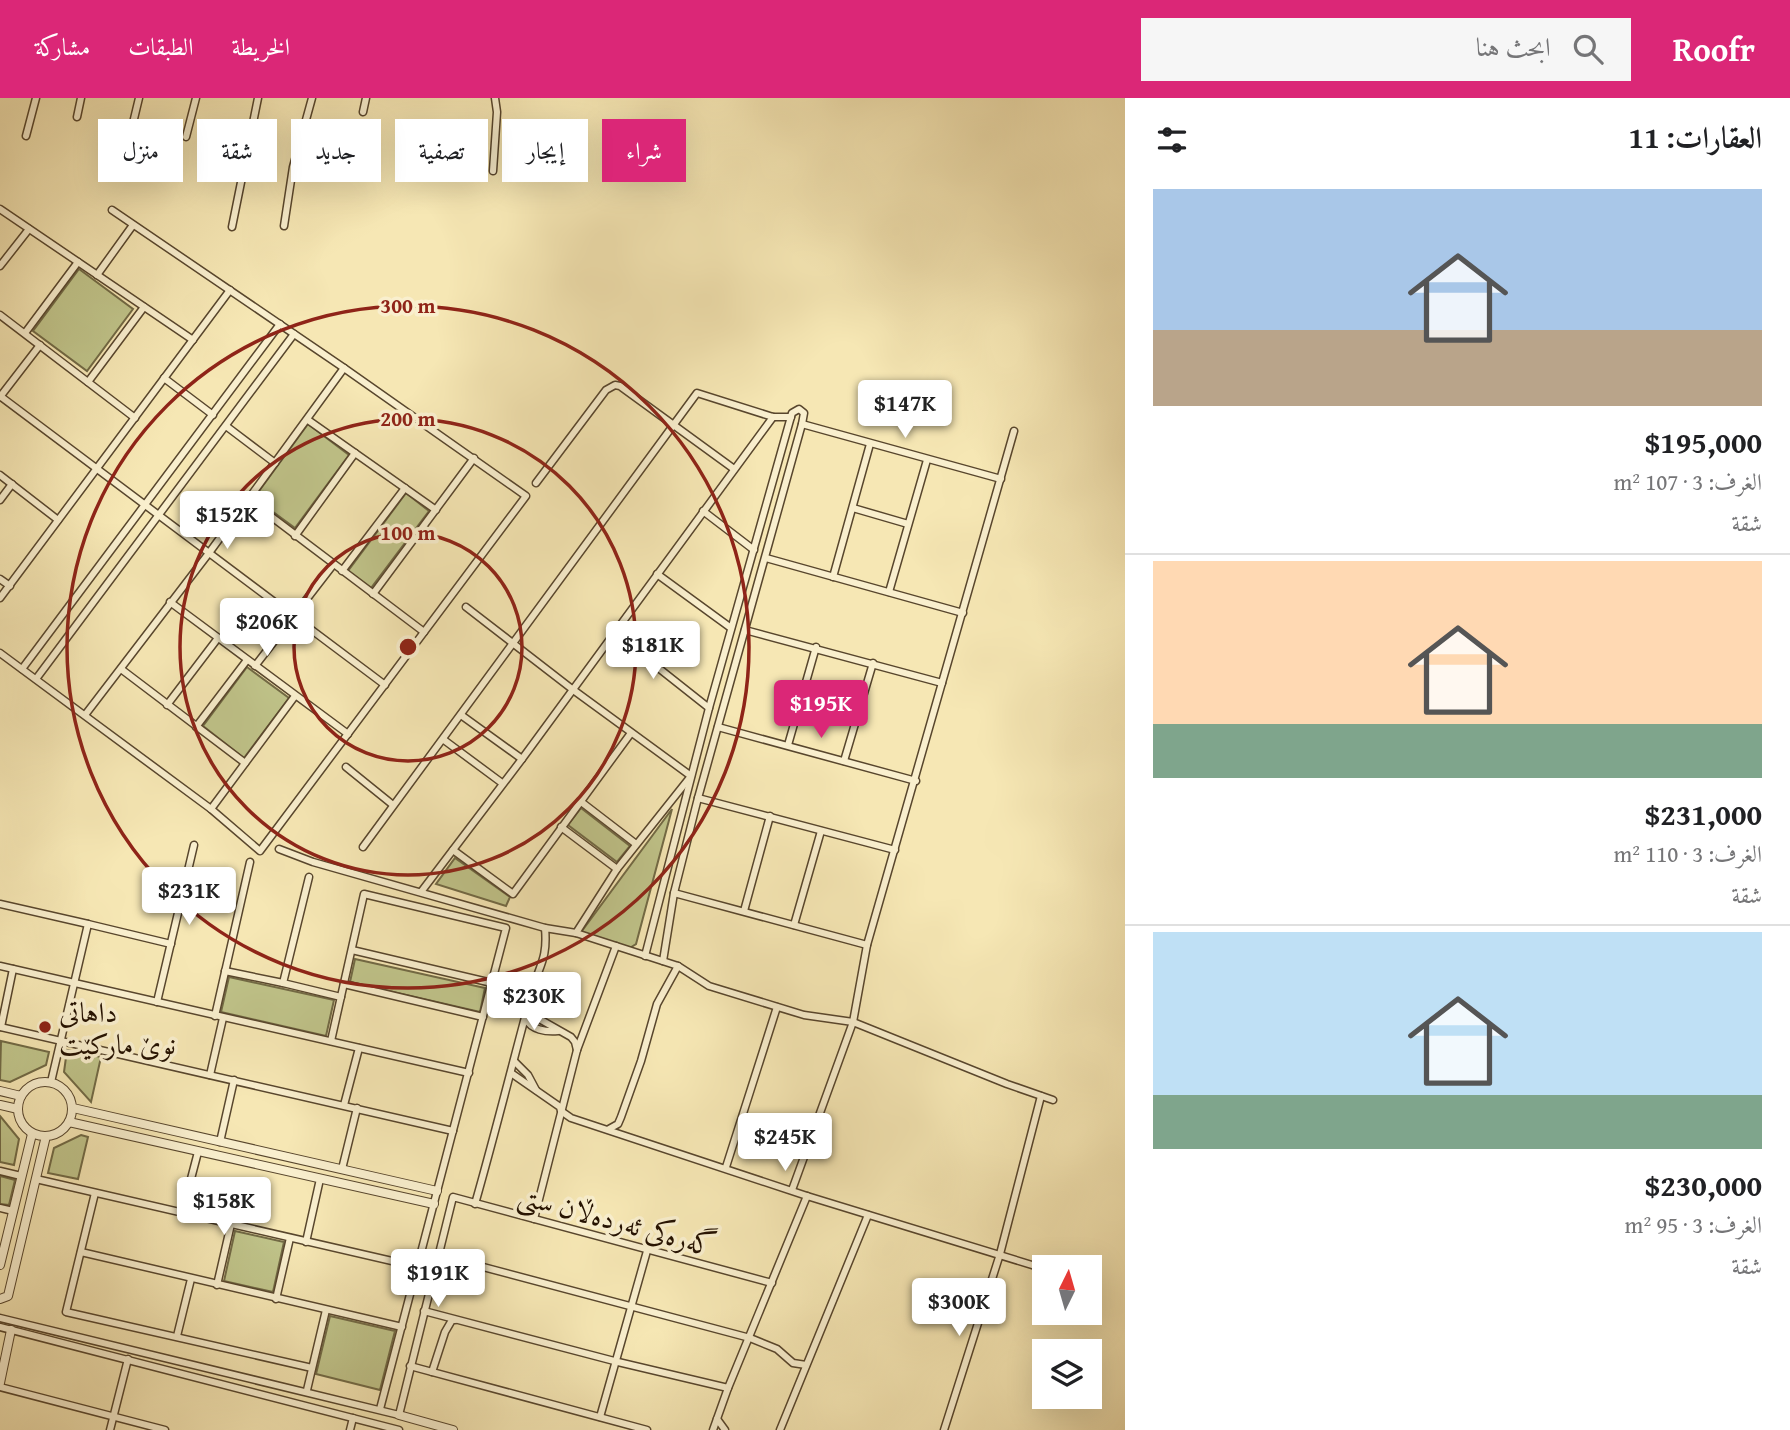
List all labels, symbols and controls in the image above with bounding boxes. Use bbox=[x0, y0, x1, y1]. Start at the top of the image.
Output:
search box bbox=[1141, 18, 1631, 81]
text: Roofr bbox=[1673, 25, 1755, 73]
text: ابحث هنا bbox=[1476, 27, 1551, 66]
text: مشاركة bbox=[35, 29, 90, 64]
text: الطبقات bbox=[128, 29, 194, 64]
text: الخريطة bbox=[232, 29, 290, 64]
icon: search bbox=[1569, 30, 1607, 68]
text: العقارات: 11 bbox=[1629, 115, 1762, 159]
chip: منزل bbox=[98, 119, 183, 182]
chip: شقة bbox=[197, 119, 277, 182]
chip: جديد bbox=[291, 119, 381, 182]
chip: تصفية bbox=[395, 119, 488, 182]
chip: إيجار bbox=[502, 119, 588, 182]
chip: شراء bbox=[602, 119, 686, 182]
icon: filters bbox=[1153, 121, 1191, 159]
icon: home bbox=[1395, 235, 1521, 361]
text: 300 m bbox=[380, 290, 436, 321]
pin: $147K bbox=[856, 380, 954, 440]
text: $147K bbox=[874, 386, 936, 419]
text: 200 m bbox=[380, 403, 436, 434]
text: $195,000 bbox=[1645, 420, 1762, 464]
text: الغرف: 3 · 107 m² bbox=[1614, 465, 1762, 498]
pin: $152K bbox=[178, 491, 276, 551]
text: $152K bbox=[196, 497, 258, 530]
text: شقة bbox=[1732, 506, 1762, 539]
text: 100 m bbox=[380, 517, 436, 548]
pin: $206K bbox=[218, 598, 316, 658]
text: $206K bbox=[236, 604, 298, 637]
icon: home bbox=[1395, 607, 1521, 733]
pin: $181K bbox=[604, 622, 702, 681]
text: $181K bbox=[622, 627, 684, 660]
centre of rings bbox=[396, 635, 420, 659]
pin: $195K bbox=[772, 680, 870, 740]
text: $195K bbox=[790, 686, 852, 719]
text: $231,000 bbox=[1645, 792, 1762, 836]
text: الغرف: 3 · 110 m² bbox=[1614, 837, 1762, 870]
pin: $231K bbox=[140, 868, 238, 927]
text: $231K bbox=[158, 873, 220, 906]
text: شقة bbox=[1732, 878, 1762, 911]
pin: $230K bbox=[485, 972, 583, 1032]
text: $230K bbox=[503, 978, 565, 1011]
icon: home bbox=[1395, 978, 1521, 1104]
place label: داهاتی نوێ مارکێت bbox=[59, 991, 176, 1064]
marker: داهاتی نوێ مارکێت bbox=[37, 1019, 53, 1035]
pin: $245K bbox=[736, 1114, 834, 1173]
text: $245K bbox=[754, 1119, 816, 1152]
text: $230,000 bbox=[1645, 1163, 1762, 1207]
street label: گەرەکی ئەردەڵان ستی bbox=[513, 1174, 720, 1267]
pin: $158K bbox=[175, 1178, 273, 1237]
text: $158K bbox=[193, 1183, 255, 1216]
text: الغرف: 3 · 95 m² bbox=[1625, 1208, 1762, 1241]
text: شقة bbox=[1732, 1249, 1762, 1282]
pin: $191K bbox=[389, 1250, 487, 1309]
text: $191K bbox=[407, 1255, 469, 1288]
north arrow bbox=[1032, 1255, 1102, 1325]
map controls bbox=[1032, 1255, 1102, 1409]
pin: $300K bbox=[910, 1278, 1008, 1338]
text: $300K bbox=[928, 1284, 990, 1317]
button: layers bbox=[1032, 1339, 1102, 1409]

